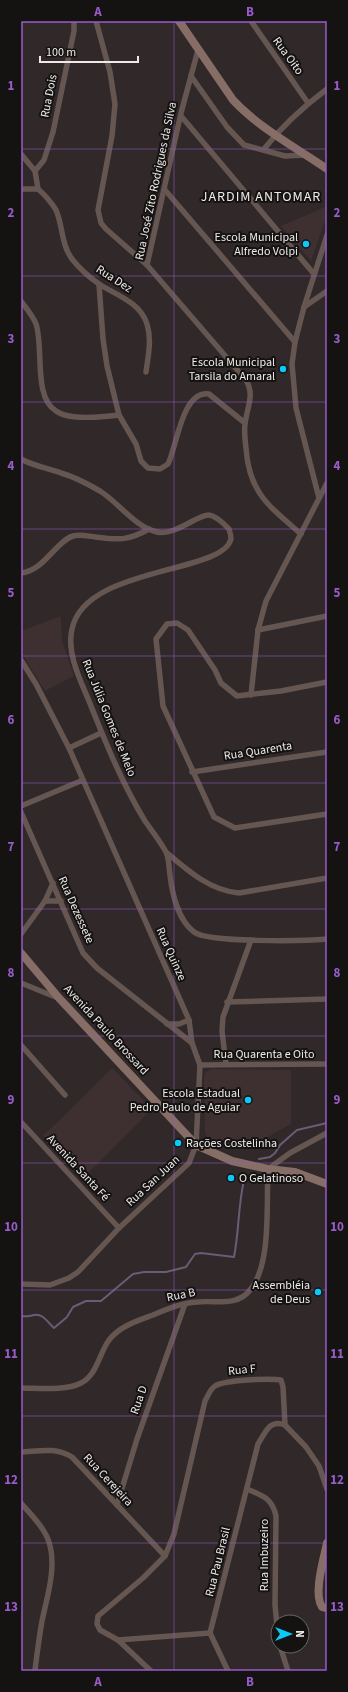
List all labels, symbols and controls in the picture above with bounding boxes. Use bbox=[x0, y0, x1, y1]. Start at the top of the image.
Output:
text: A bbox=[93, 3, 102, 21]
text: B bbox=[246, 3, 254, 21]
street label: Rua Oito bbox=[268, 34, 308, 78]
scale bar bbox=[40, 38, 138, 64]
text: 100 m bbox=[46, 44, 76, 61]
street label: Rua Dois bbox=[36, 73, 62, 119]
text: 1 bbox=[8, 77, 15, 95]
text: 1 bbox=[334, 77, 341, 95]
street label: Rua José Zito Rodrigues da Silva bbox=[131, 100, 181, 262]
district label: JARDIM ANTOMAR bbox=[201, 187, 321, 207]
text: 2 bbox=[8, 204, 15, 222]
text: 2 bbox=[334, 204, 341, 222]
place label: Escola Municipal Alfredo Volpi bbox=[215, 229, 298, 260]
marker: Escola Municipal Alfredo Volpi bbox=[301, 239, 311, 249]
street label: Rua Dez bbox=[92, 261, 136, 297]
text: 3 bbox=[8, 330, 15, 348]
text: 3 bbox=[334, 330, 341, 348]
place label: Escola Municipal Tarsila do Amaral bbox=[189, 354, 275, 385]
marker: Escola Municipal Tarsila do Amaral bbox=[278, 364, 288, 374]
text: 4 bbox=[8, 457, 15, 475]
text: 4 bbox=[334, 457, 341, 475]
text: 5 bbox=[8, 584, 15, 602]
text: 5 bbox=[334, 584, 341, 602]
street label: Rua Júlia Gomes de Melo bbox=[78, 657, 140, 779]
text: 6 bbox=[8, 711, 15, 729]
text: 6 bbox=[334, 711, 341, 729]
street label: Rua Quarenta bbox=[223, 737, 293, 765]
text: 7 bbox=[8, 838, 15, 856]
text: 7 bbox=[334, 838, 341, 856]
street label: Rua Dezessete bbox=[54, 874, 98, 946]
street label: Rua Quinze bbox=[152, 925, 190, 983]
text: 8 bbox=[8, 964, 15, 982]
text: 8 bbox=[334, 964, 341, 982]
street label: Avenida Paulo Brossard bbox=[60, 981, 152, 1079]
street label: Rua Quarenta e Oito bbox=[214, 1046, 314, 1063]
place label: Escola Estadual Pedro Paulo de Aguiar bbox=[130, 1085, 241, 1116]
text: 9 bbox=[8, 1091, 15, 1109]
text: 9 bbox=[334, 1091, 341, 1109]
marker: Escola Estadual Pedro Paulo de Aguiar bbox=[243, 1095, 253, 1105]
street label: Avenida Santa Fé bbox=[43, 1131, 113, 1205]
place label: Rações Costelinha bbox=[186, 1135, 277, 1152]
marker: Rações Costelinha bbox=[173, 1138, 183, 1148]
street label: Rua San Juan bbox=[122, 1152, 184, 1210]
place label: O Gelatinoso bbox=[239, 1170, 303, 1187]
marker: O Gelatinoso bbox=[226, 1173, 236, 1183]
text: 10 bbox=[4, 1218, 18, 1236]
text: 10 bbox=[330, 1218, 344, 1236]
place label: Assembléia de Deus bbox=[253, 1277, 310, 1308]
street label: Rua B bbox=[165, 1284, 197, 1306]
marker: Assembléia de Deus bbox=[313, 1287, 323, 1297]
text: 11 bbox=[4, 1345, 18, 1363]
text: 11 bbox=[330, 1345, 344, 1363]
street label: Rua F bbox=[227, 1360, 257, 1380]
street label: Rua D bbox=[126, 1383, 152, 1417]
street label: Rua Cerejeira bbox=[79, 1450, 137, 1510]
text: 12 bbox=[4, 1471, 18, 1489]
text: 12 bbox=[330, 1471, 344, 1489]
street label: Rua Imbuzeiro bbox=[256, 1519, 273, 1591]
street label: Rua Pau Brasil bbox=[201, 1525, 235, 1599]
text: 13 bbox=[4, 1598, 18, 1616]
text: 13 bbox=[330, 1598, 344, 1616]
north arrow bbox=[270, 1614, 310, 1654]
text: N bbox=[292, 1630, 307, 1638]
text: A bbox=[93, 1673, 102, 1691]
text: B bbox=[246, 1673, 254, 1691]

